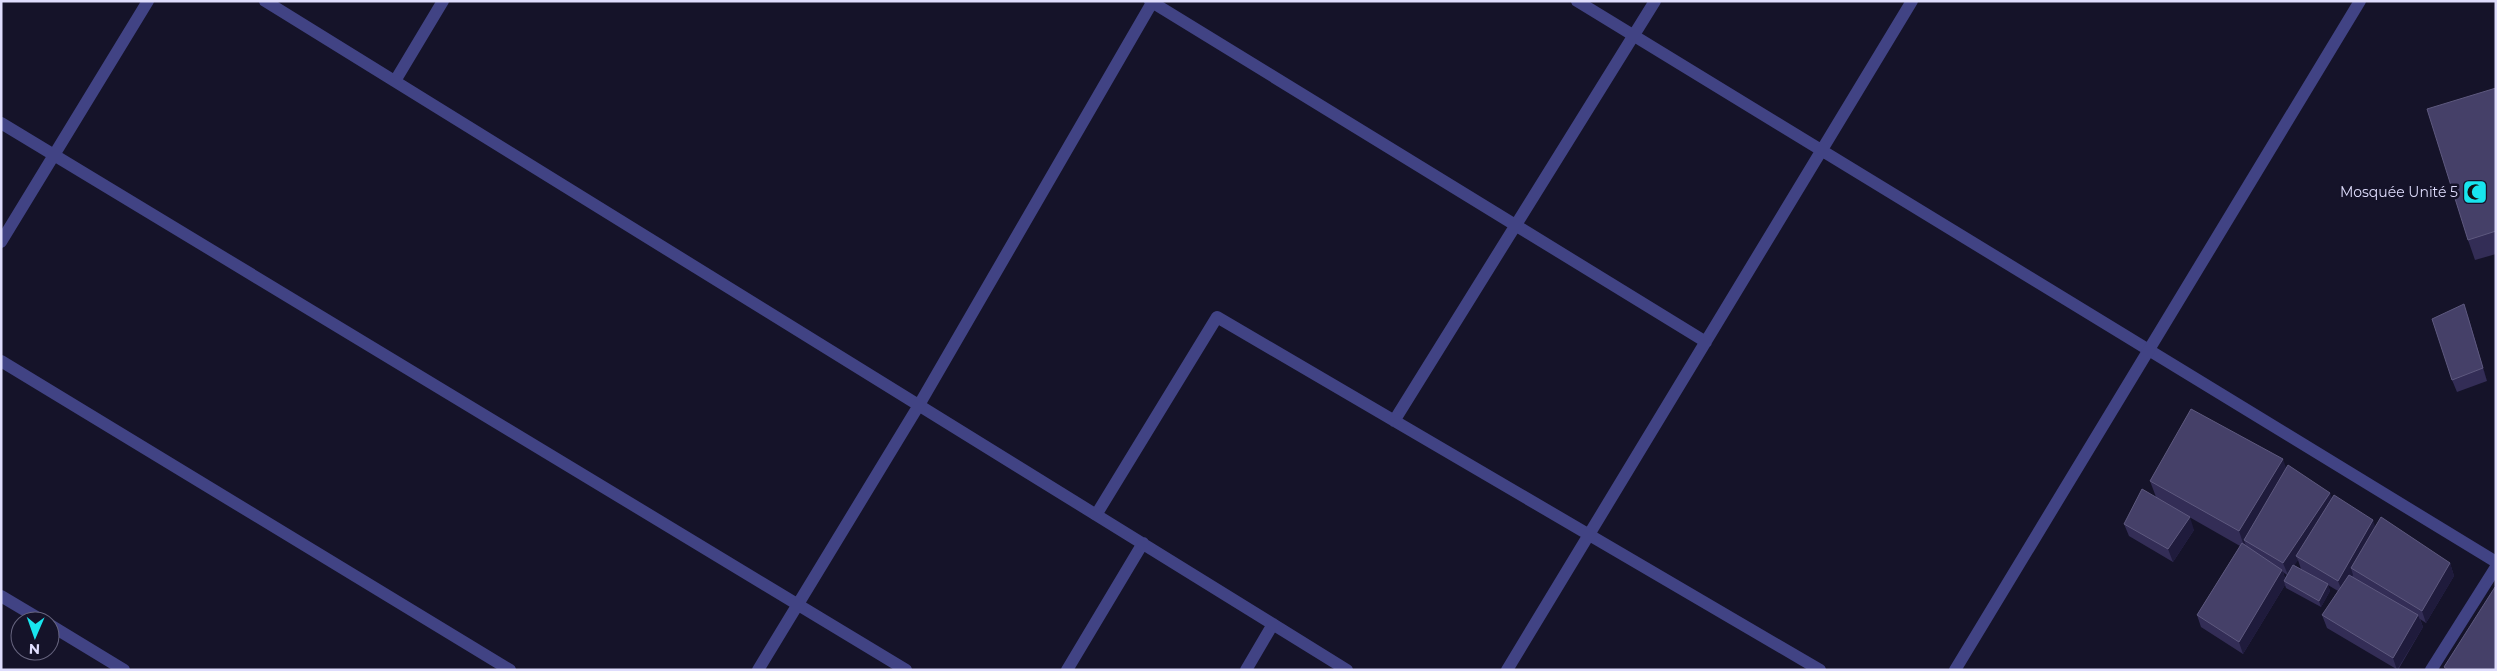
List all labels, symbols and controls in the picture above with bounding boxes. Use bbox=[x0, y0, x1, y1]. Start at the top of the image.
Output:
mosque icon: Mosquée Unité 5 bbox=[2462, 179, 2488, 205]
place label: Mosquée Unité 5 bbox=[2340, 183, 2458, 201]
north arrow bbox=[10, 611, 60, 661]
text: N bbox=[29, 640, 41, 658]

